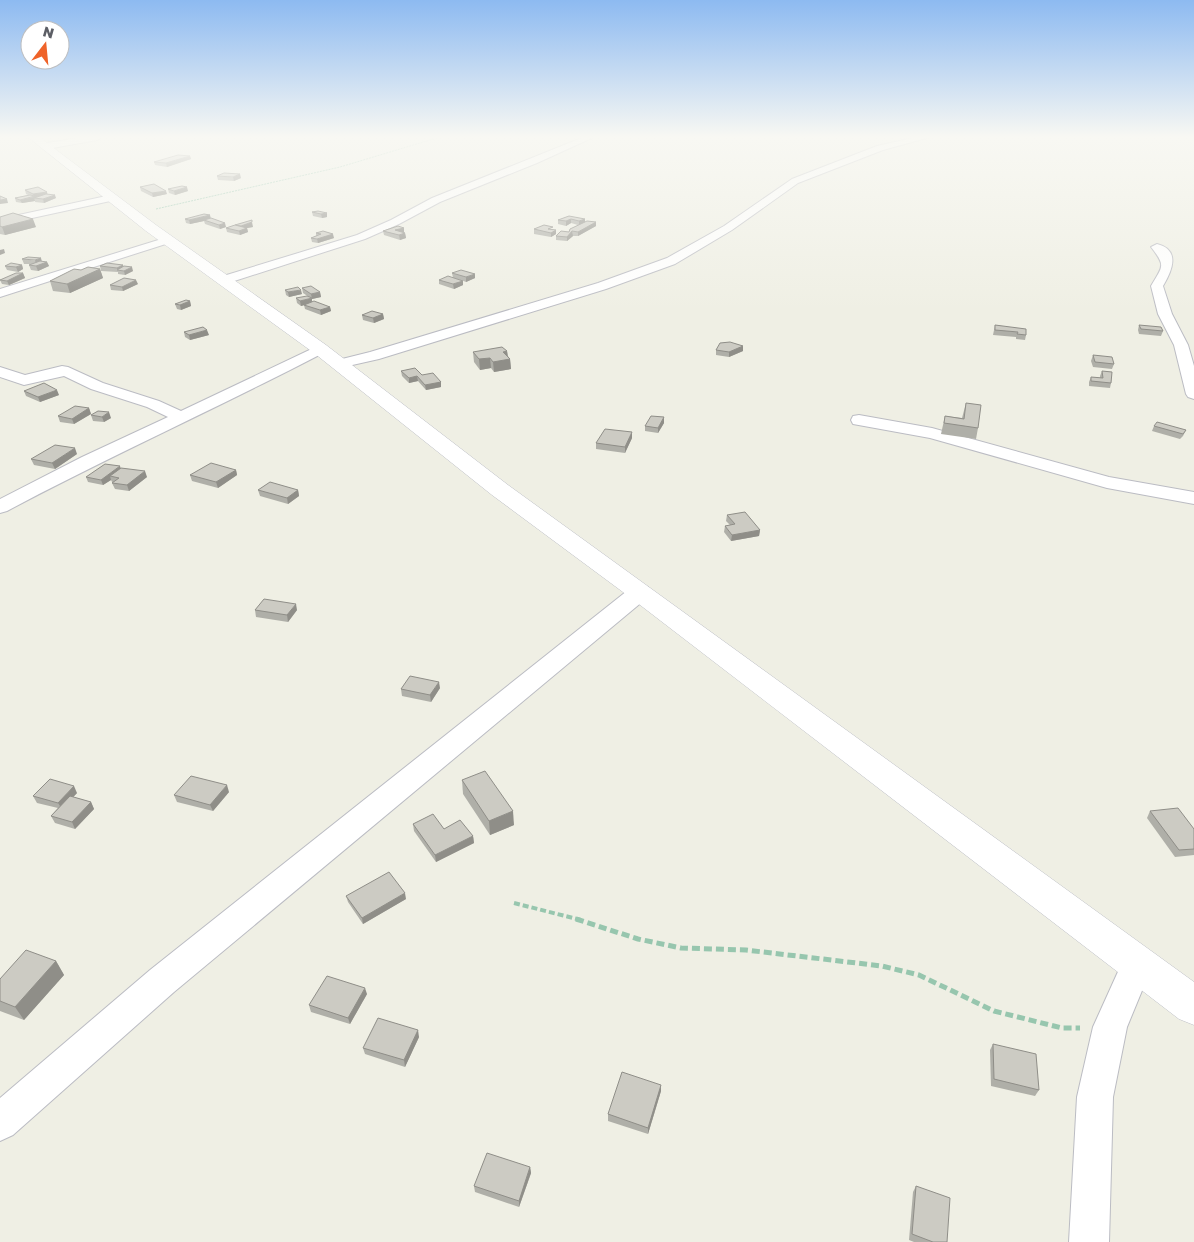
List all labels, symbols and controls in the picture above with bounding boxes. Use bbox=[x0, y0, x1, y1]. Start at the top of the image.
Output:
north arrow bbox=[20, 20, 70, 70]
text: N bbox=[41, 22, 56, 42]

